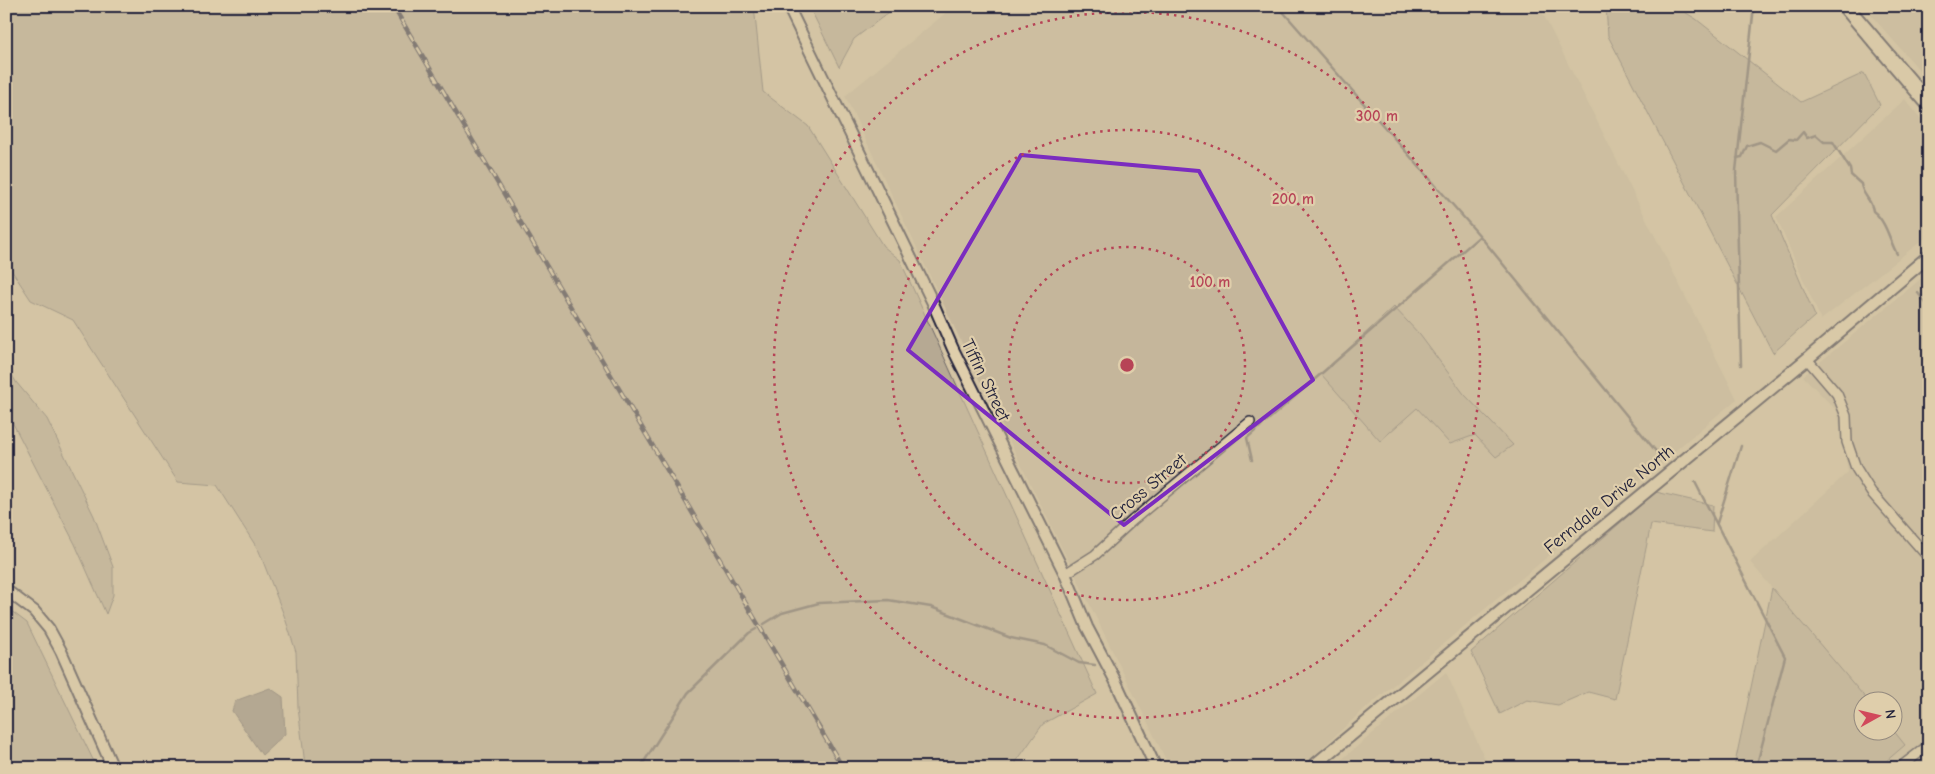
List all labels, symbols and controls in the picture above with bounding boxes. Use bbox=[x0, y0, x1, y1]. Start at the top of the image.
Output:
text: 300 m bbox=[1356, 107, 1398, 125]
text: 200 m bbox=[1272, 190, 1314, 208]
text: 100 m bbox=[1190, 273, 1230, 291]
street label: Tiffin Street bbox=[957, 336, 1015, 425]
centre of rings bbox=[1118, 356, 1136, 374]
street label: Ferndale Drive North bbox=[1540, 440, 1679, 558]
street label: Cross Street bbox=[1106, 449, 1191, 525]
north arrow bbox=[1852, 692, 1902, 742]
text: N bbox=[1881, 709, 1899, 720]

